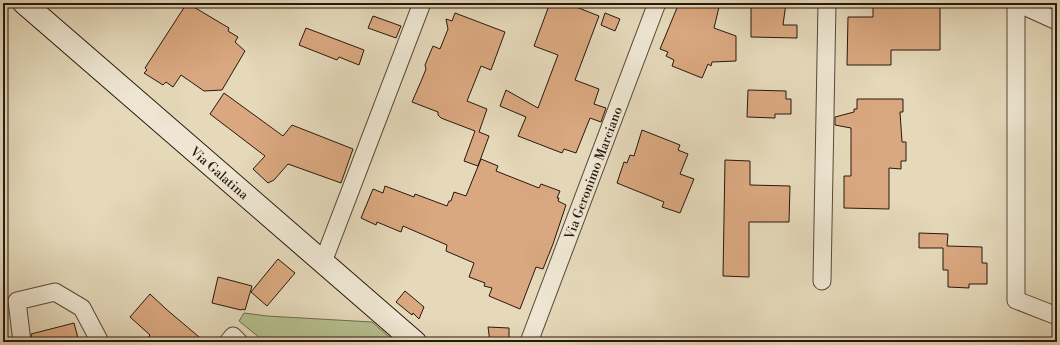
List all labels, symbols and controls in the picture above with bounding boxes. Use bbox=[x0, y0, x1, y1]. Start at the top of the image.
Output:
street label: Via Geronimo Marciano bbox=[561, 104, 626, 243]
street label: Via Galatina bbox=[186, 143, 252, 203]

